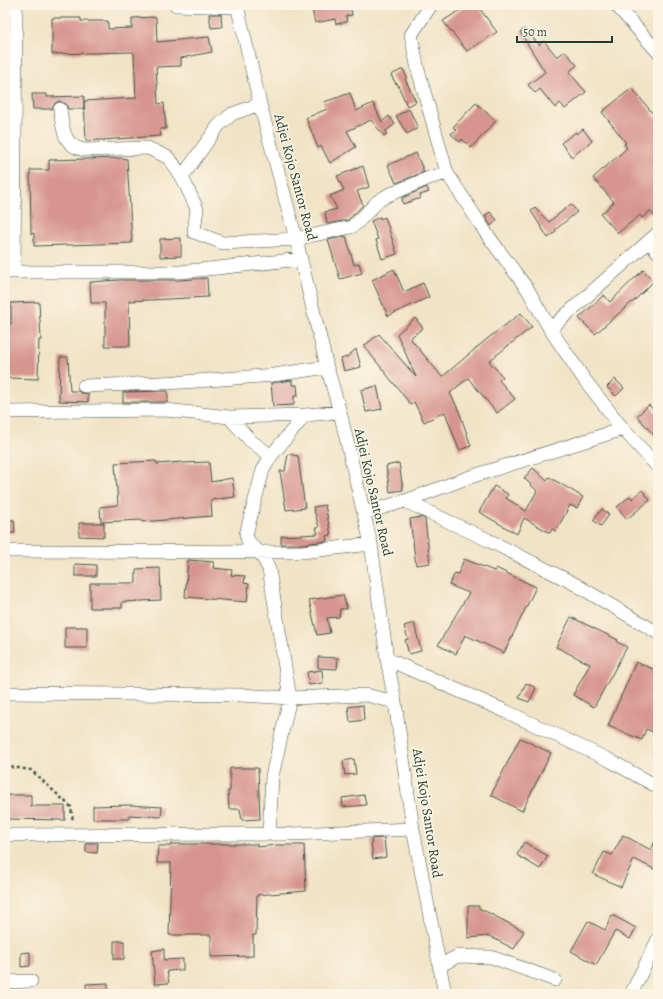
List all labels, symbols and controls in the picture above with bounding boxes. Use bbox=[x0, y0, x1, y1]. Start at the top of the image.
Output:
scale bar bbox=[517, 18, 612, 44]
text: 50 m bbox=[523, 24, 547, 40]
street label: Adjei Kojo Santor Road bbox=[269, 111, 322, 243]
street label: Adjei Kojo Santor Road bbox=[349, 425, 398, 558]
street label: Adjei Kojo Santor Road bbox=[408, 746, 447, 880]

